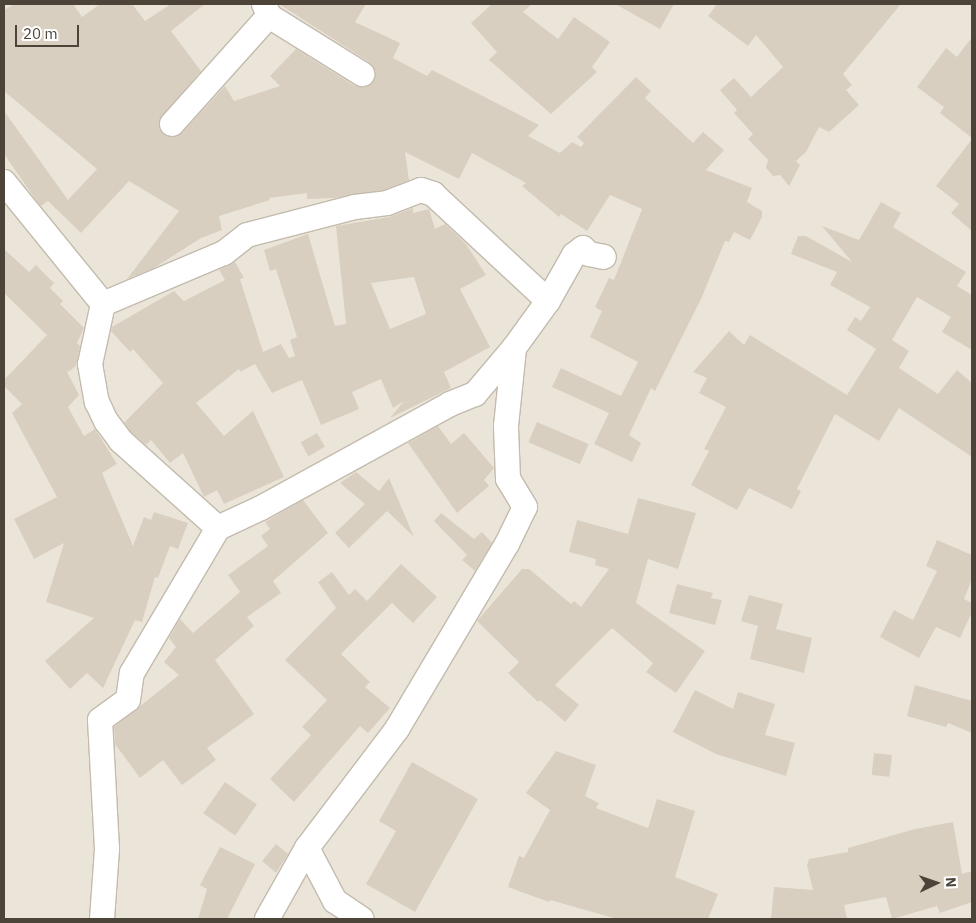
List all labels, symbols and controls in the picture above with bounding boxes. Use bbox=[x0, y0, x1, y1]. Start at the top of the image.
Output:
scale bar bbox=[18, 15, 81, 47]
text: 20 m bbox=[23, 24, 58, 43]
north arrow bbox=[911, 858, 961, 908]
text: N bbox=[942, 877, 960, 888]

